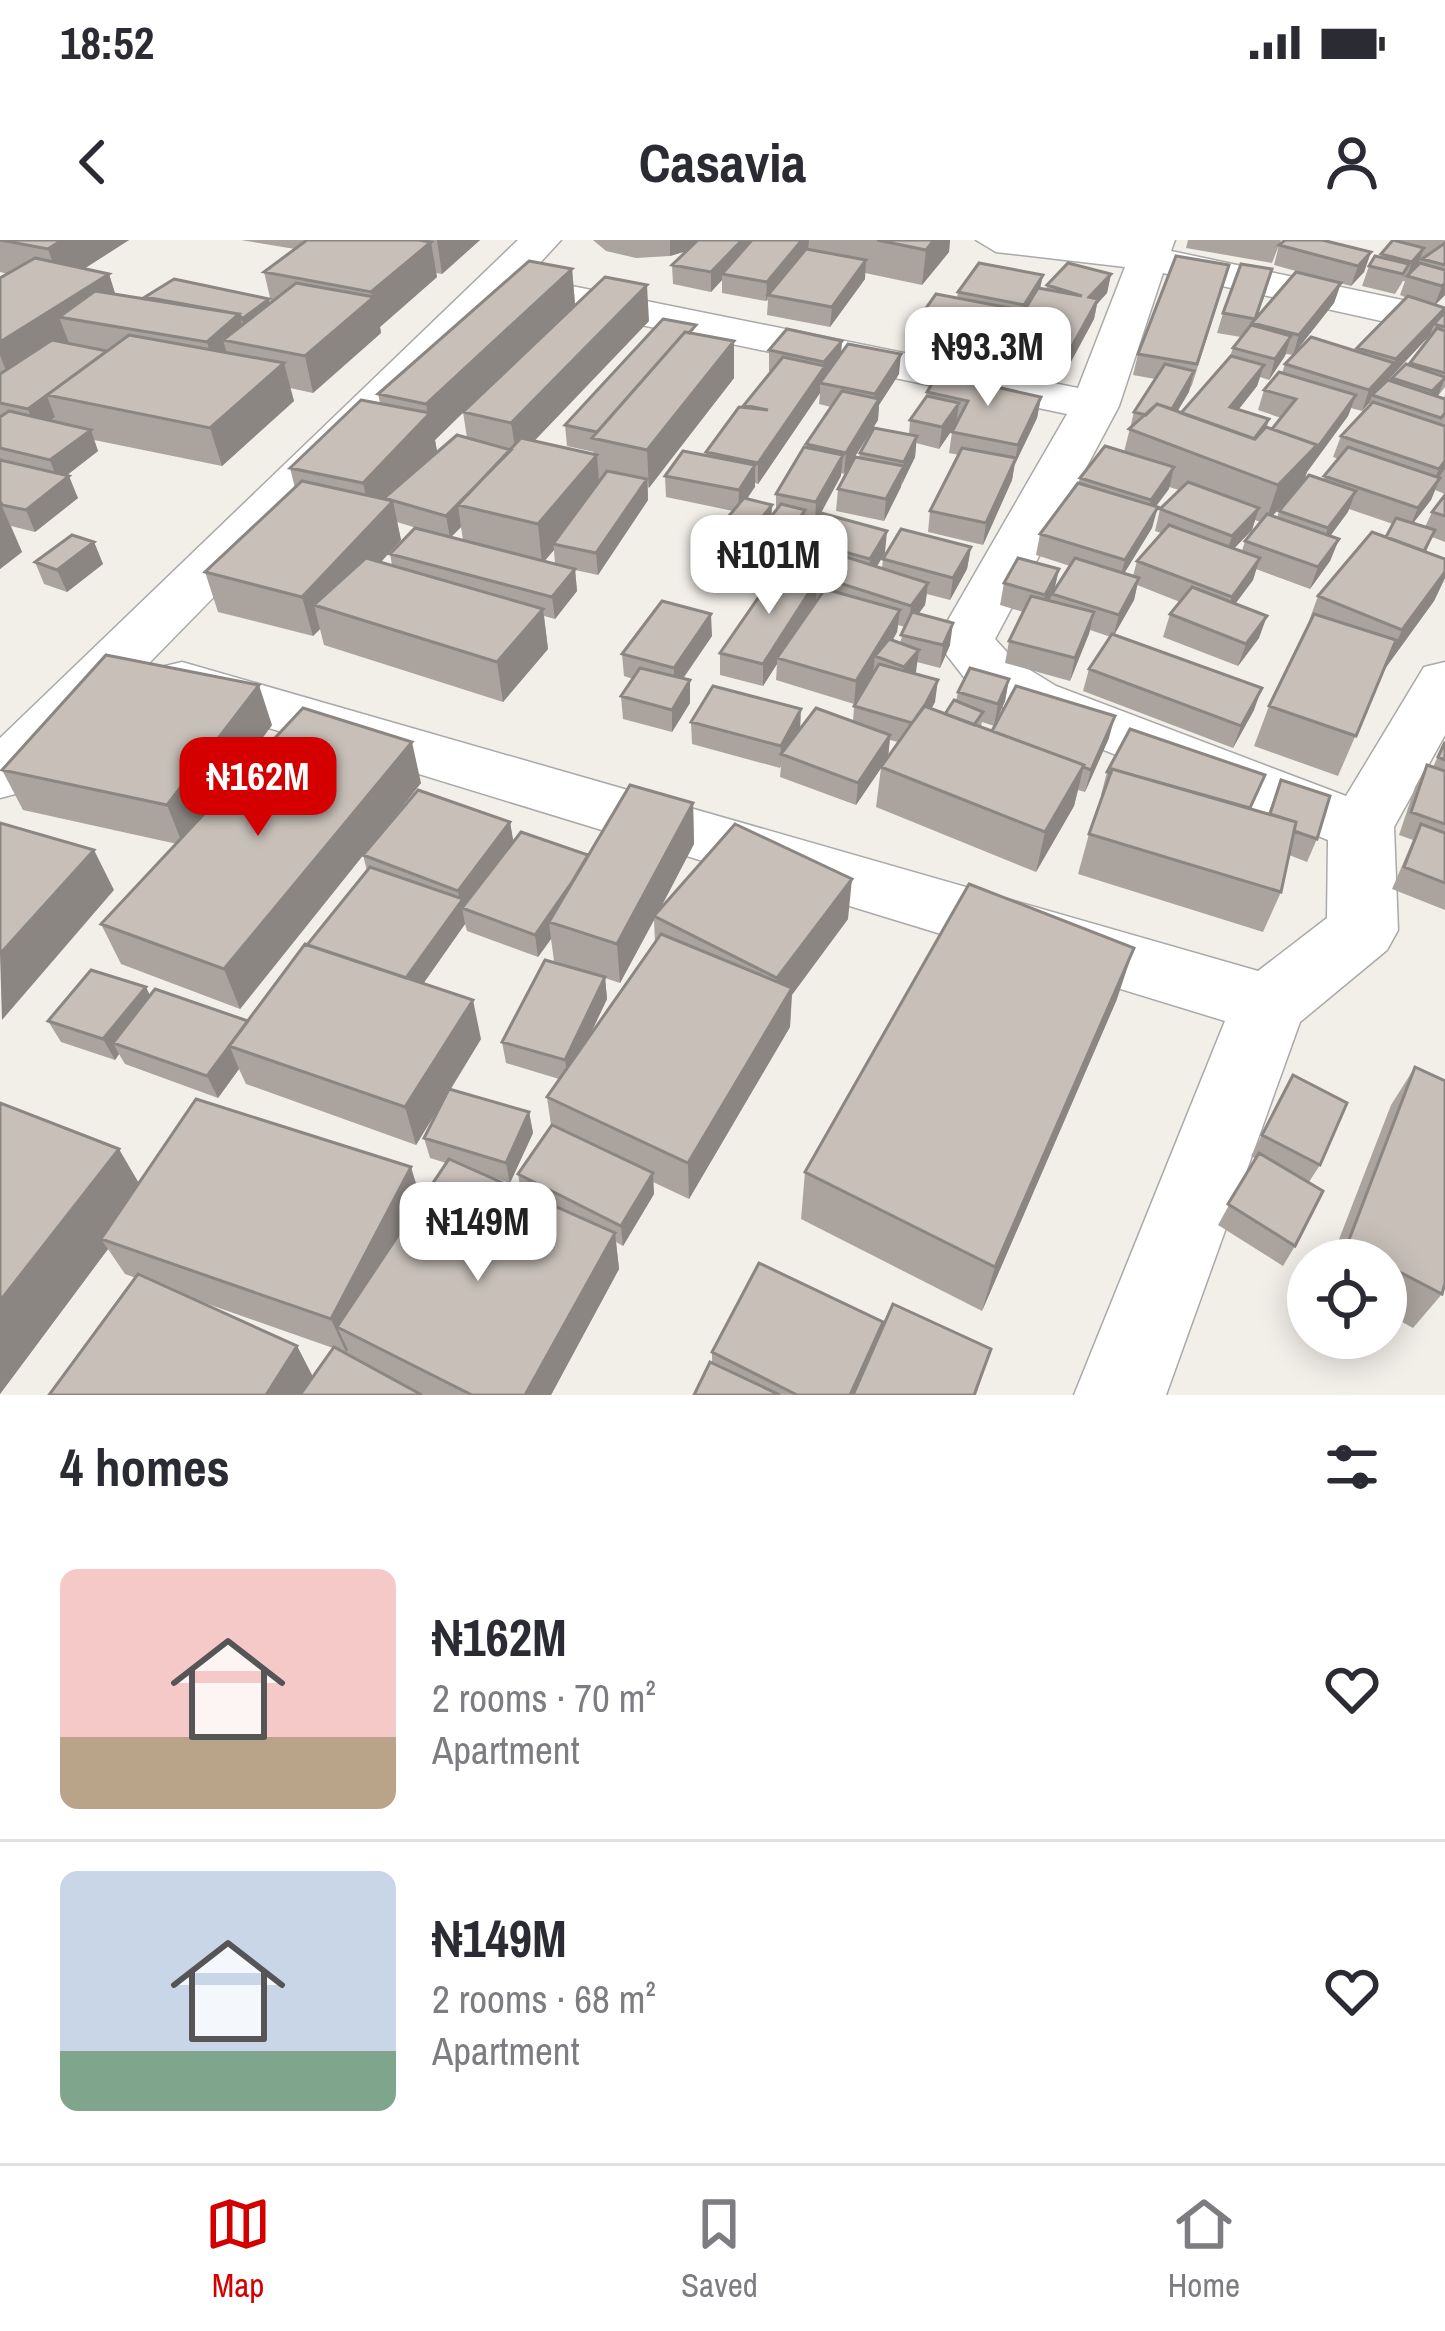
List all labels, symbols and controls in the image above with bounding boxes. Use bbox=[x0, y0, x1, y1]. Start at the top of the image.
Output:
text: 18:52 bbox=[60, 12, 154, 73]
text: Casavia bbox=[639, 126, 806, 199]
icon: back bbox=[60, 129, 126, 195]
icon: person bbox=[1319, 129, 1385, 195]
pin: ₦93.3M bbox=[890, 307, 1086, 409]
text: ₦93.3M bbox=[932, 320, 1044, 372]
pin: ₦101M bbox=[685, 515, 853, 617]
text: ₦101M bbox=[717, 528, 821, 580]
pin: ₦162M bbox=[174, 737, 342, 839]
text: ₦162M bbox=[206, 750, 310, 802]
pin: ₦149M bbox=[394, 1182, 562, 1284]
text: ₦149M bbox=[426, 1195, 530, 1247]
map controls bbox=[1287, 1239, 1407, 1359]
button: locate bbox=[1287, 1239, 1407, 1359]
text: 4 homes bbox=[60, 1433, 230, 1502]
icon: filters bbox=[1319, 1434, 1385, 1500]
text: ₦162M bbox=[432, 1603, 567, 1672]
icon: home bbox=[156, 1617, 300, 1761]
icon: heart bbox=[1319, 1656, 1385, 1722]
text: 2 rooms · 70 m² bbox=[432, 1672, 656, 1724]
text: Apartment bbox=[432, 1724, 580, 1776]
text: ₦149M bbox=[432, 1904, 567, 1973]
icon: home bbox=[156, 1919, 300, 2063]
icon: heart bbox=[1319, 1958, 1385, 2024]
text: 2 rooms · 68 m² bbox=[432, 1973, 656, 2025]
text: Apartment bbox=[432, 2025, 580, 2077]
tab: Map bbox=[205, 2191, 271, 2307]
tab: Saved bbox=[681, 2191, 758, 2307]
tab: Home bbox=[1168, 2191, 1240, 2307]

